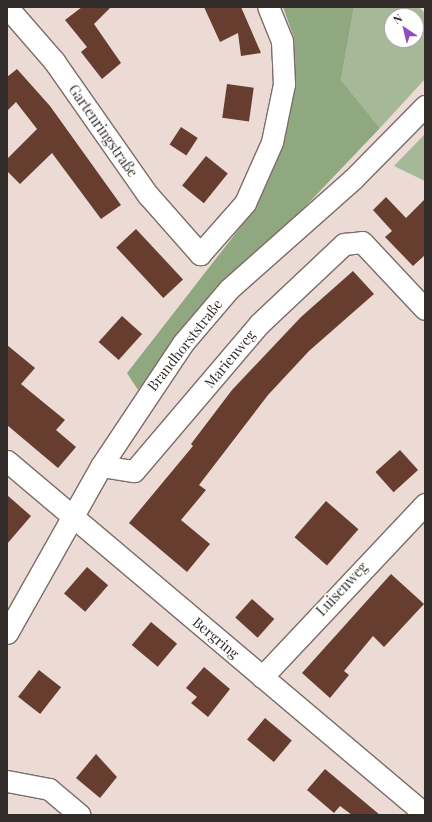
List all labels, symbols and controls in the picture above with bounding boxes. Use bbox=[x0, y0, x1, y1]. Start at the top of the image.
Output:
north arrow bbox=[384, 8, 424, 48]
text: N bbox=[390, 10, 405, 27]
street label: Gartenringstraße bbox=[65, 82, 141, 180]
street label: Brandhorststraße bbox=[144, 296, 226, 394]
street label: Marienweg bbox=[201, 327, 259, 391]
street label: Luisenweg bbox=[313, 559, 371, 619]
street label: Bergring bbox=[189, 614, 243, 662]

